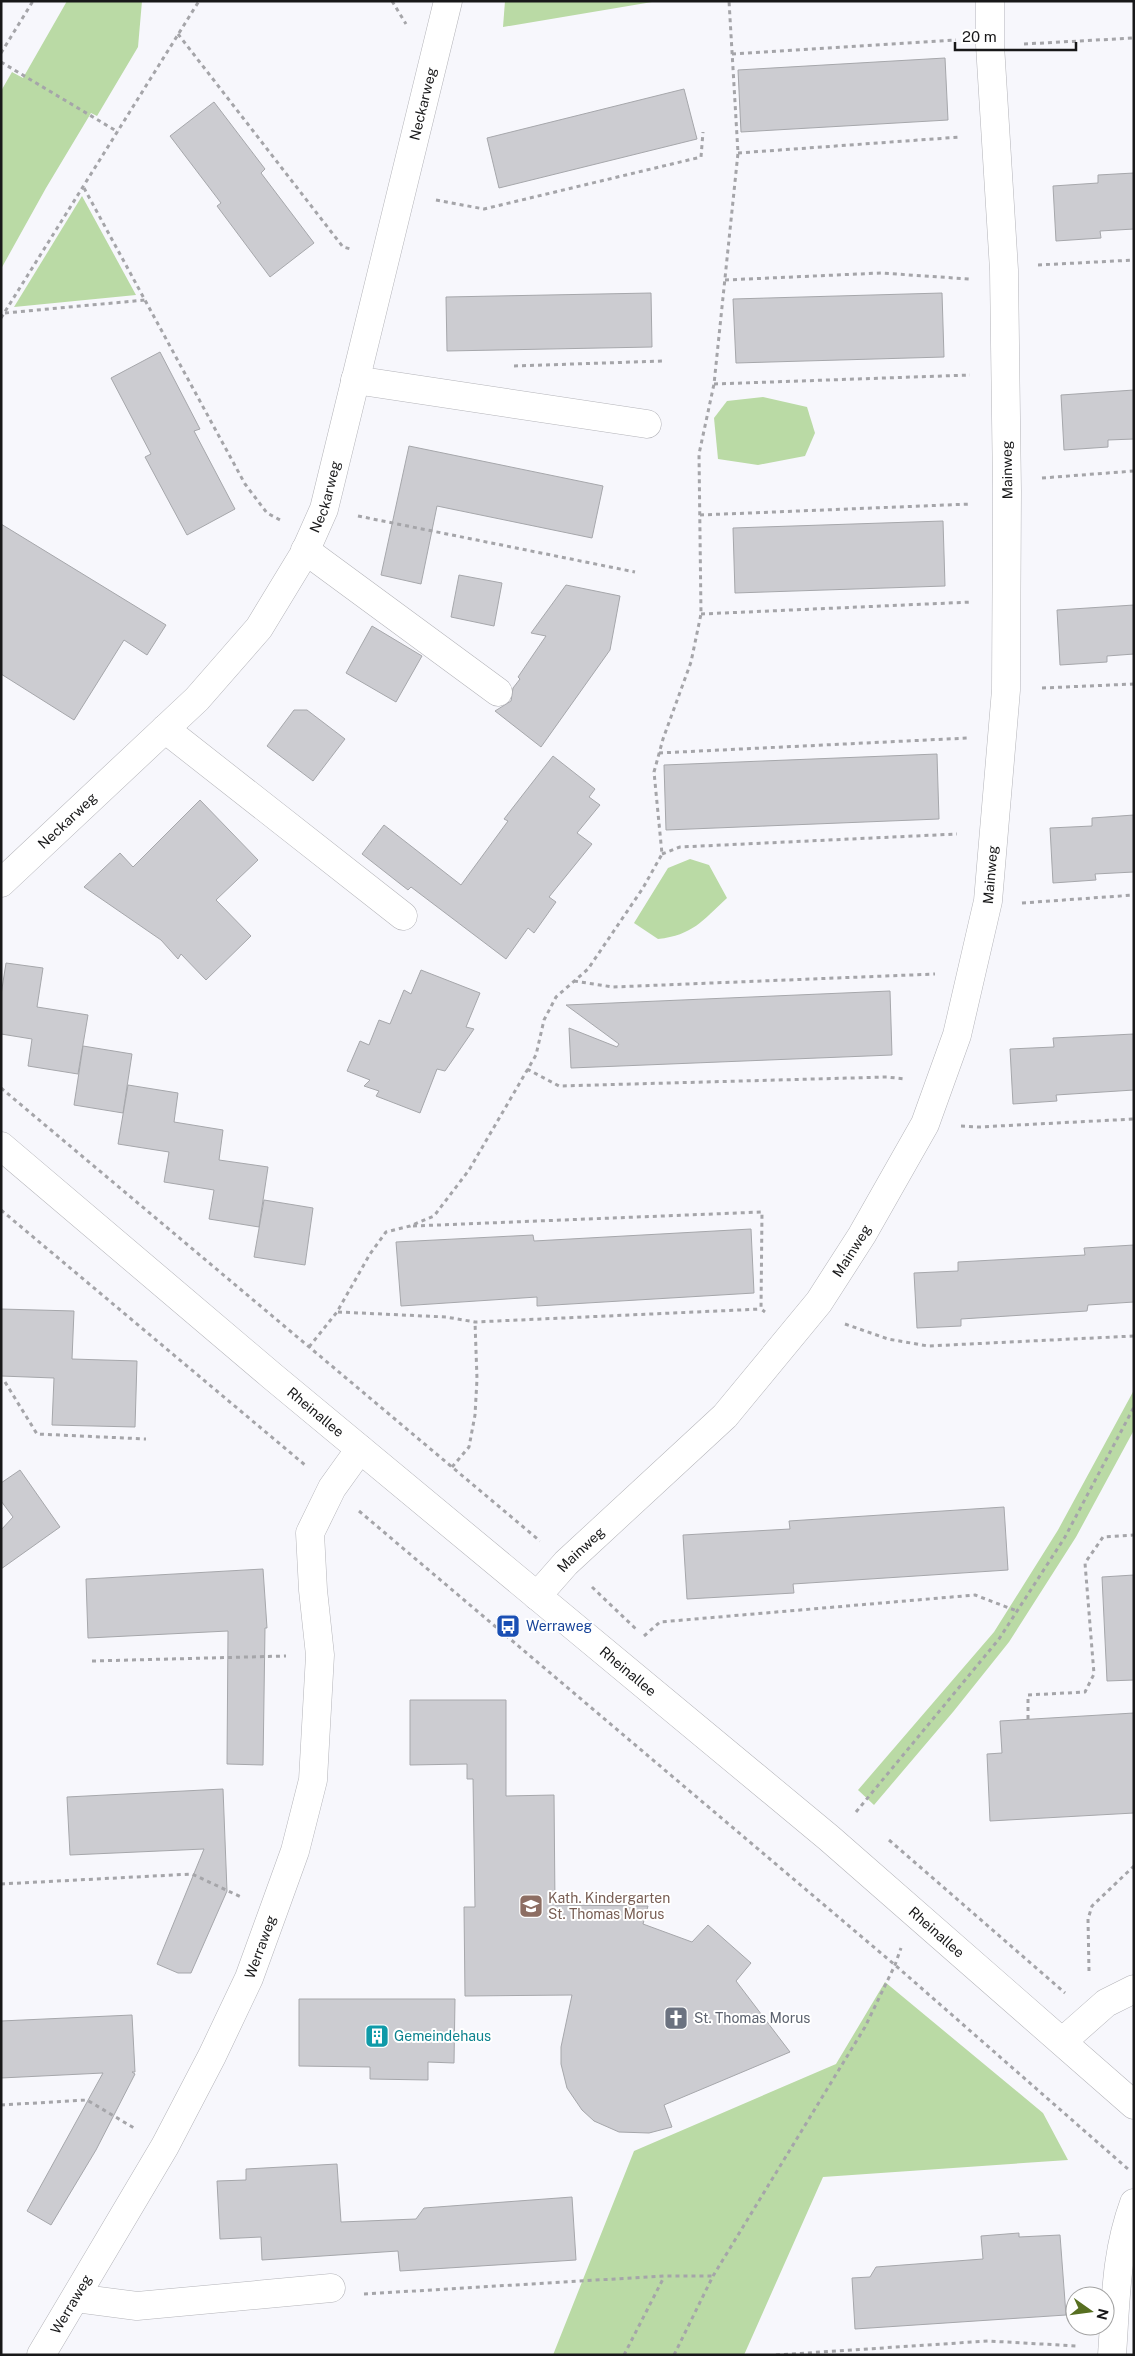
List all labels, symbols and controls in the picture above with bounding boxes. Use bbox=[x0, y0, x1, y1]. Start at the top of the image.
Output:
scale bar bbox=[955, 20, 1076, 52]
text: 20 m bbox=[962, 28, 997, 45]
street label: Neckarweg bbox=[406, 66, 440, 142]
street label: Mainweg bbox=[998, 440, 1016, 500]
street label: Neckarweg bbox=[306, 459, 344, 535]
street label: Neckarweg bbox=[35, 789, 100, 852]
street label: Mainweg bbox=[980, 844, 1001, 905]
street label: Mainweg bbox=[829, 1222, 874, 1280]
street label: Rheinallee bbox=[284, 1384, 347, 1440]
street label: Mainweg bbox=[554, 1523, 608, 1575]
bus stop icon: Werraweg bbox=[495, 1613, 521, 1639]
place label: Werraweg bbox=[526, 1618, 593, 1634]
street label: Rheinallee bbox=[597, 1643, 660, 1699]
place label: Kath. Kindergarten St. Thomas Morus bbox=[548, 1890, 670, 1922]
school or university icon: Kath. Kindergarten St. Thomas Morus bbox=[518, 1893, 544, 1919]
street label: Rheinallee bbox=[905, 1904, 968, 1961]
street label: Werraweg bbox=[241, 1913, 279, 1981]
church icon: St. Thomas Morus bbox=[663, 2005, 689, 2031]
place label: St. Thomas Morus bbox=[694, 2010, 810, 2026]
building icon: Gemeindehaus bbox=[364, 2023, 390, 2049]
place label: Gemeindehaus bbox=[394, 2028, 491, 2044]
street label: Werraweg bbox=[47, 2271, 95, 2337]
north arrow bbox=[1065, 2286, 1115, 2336]
text: N bbox=[1094, 2307, 1112, 2321]

